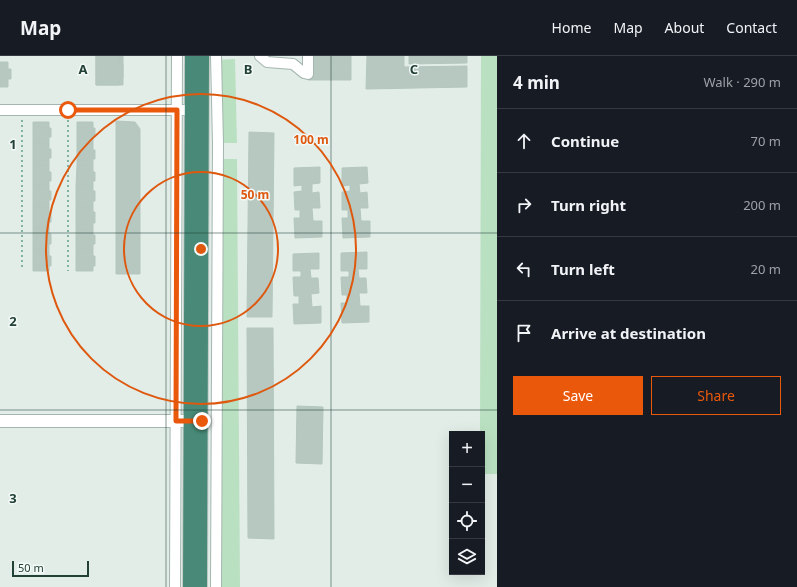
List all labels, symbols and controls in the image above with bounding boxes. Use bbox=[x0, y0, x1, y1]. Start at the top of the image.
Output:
text: Map bbox=[20, 15, 61, 41]
text: Home bbox=[552, 18, 591, 37]
text: Map bbox=[613, 18, 643, 37]
text: About bbox=[665, 18, 704, 37]
text: Contact bbox=[726, 18, 777, 37]
text: A bbox=[79, 60, 88, 78]
text: B bbox=[244, 60, 252, 78]
text: C bbox=[410, 60, 418, 78]
text: 4 min bbox=[513, 71, 560, 94]
text: Walk · 290 m bbox=[703, 73, 781, 91]
route start bbox=[59, 101, 77, 119]
icon: ahead bbox=[513, 130, 535, 152]
text: 100 m bbox=[293, 131, 329, 148]
text: Continue bbox=[551, 131, 619, 151]
text: 70 m bbox=[751, 132, 781, 150]
text: 1 bbox=[9, 135, 17, 153]
text: 50 m bbox=[241, 186, 269, 203]
icon: right bbox=[513, 194, 535, 216]
text: Turn right bbox=[551, 195, 626, 215]
text: 200 m bbox=[743, 196, 781, 214]
centre of rings bbox=[194, 242, 208, 256]
icon: left bbox=[513, 258, 535, 280]
text: Turn left bbox=[551, 259, 615, 279]
text: 20 m bbox=[751, 260, 781, 278]
text: 2 bbox=[9, 312, 17, 330]
icon: arrive bbox=[513, 322, 535, 344]
text: Arrive at destination bbox=[551, 323, 706, 343]
button: Save bbox=[513, 376, 643, 415]
button: Share bbox=[651, 376, 781, 415]
route end bbox=[193, 412, 211, 430]
map controls bbox=[449, 431, 485, 575]
button: + bbox=[449, 431, 485, 467]
button: − bbox=[449, 467, 485, 503]
text: 3 bbox=[9, 489, 17, 507]
button: locate bbox=[449, 503, 485, 539]
button: layers bbox=[449, 539, 485, 575]
scale bar bbox=[12, 559, 89, 578]
text: 50 m bbox=[18, 560, 44, 575]

